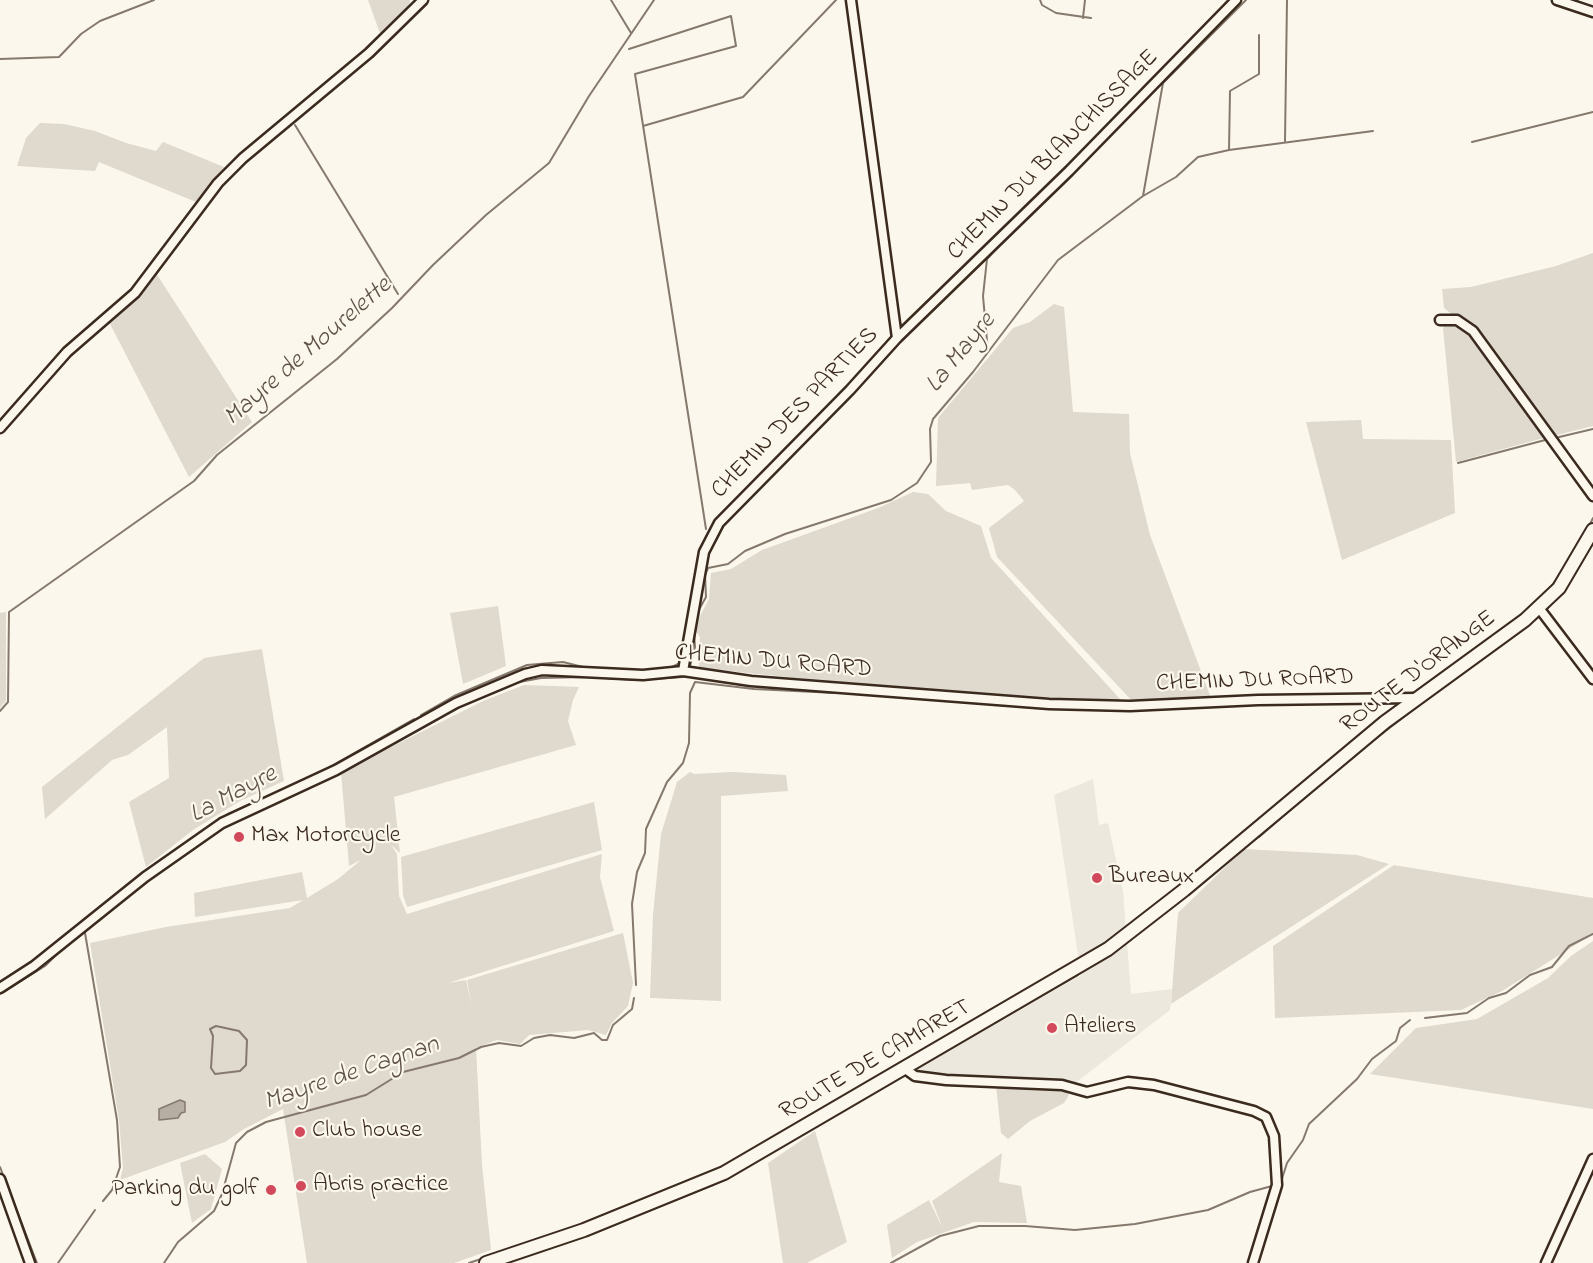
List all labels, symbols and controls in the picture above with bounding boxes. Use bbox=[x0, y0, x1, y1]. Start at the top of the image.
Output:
street label: CHEMIN DU BLANCHISSAGE bbox=[942, 44, 1166, 268]
water label: Mayre de Mourelette bbox=[219, 272, 399, 434]
water label: La Mayre bbox=[920, 308, 1004, 400]
street label: CHEMIN DES PARTIES bbox=[707, 322, 885, 506]
street label: ROUTE D'ORANGE bbox=[1336, 605, 1502, 741]
street label: CHEMIN DU ROARD bbox=[673, 640, 873, 686]
street label: CHEMIN DU ROARD bbox=[1156, 664, 1354, 700]
water label: La Mayre bbox=[185, 760, 283, 832]
place label: Max Motorcycle bbox=[251, 823, 400, 851]
marker: Max Motorcycle bbox=[232, 830, 246, 844]
place label: Bureaux bbox=[1109, 864, 1194, 892]
marker: Bureaux bbox=[1090, 871, 1104, 885]
street label: ROUTE DE CAMARET bbox=[775, 995, 977, 1127]
place label: Ateliers bbox=[1064, 1014, 1136, 1042]
marker: Ateliers bbox=[1045, 1021, 1059, 1035]
water label: Mayre de Cagnan bbox=[260, 1030, 444, 1120]
place label: Club house bbox=[312, 1118, 422, 1146]
marker: Club house bbox=[293, 1125, 307, 1139]
place label: Abris practice bbox=[313, 1172, 448, 1200]
place label: Parking du golf bbox=[112, 1176, 259, 1204]
marker: Abris practice bbox=[294, 1179, 308, 1193]
marker: Parking du golf bbox=[264, 1183, 278, 1197]

